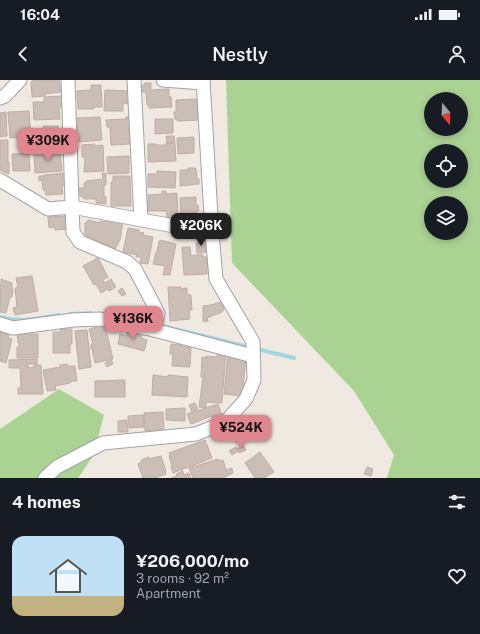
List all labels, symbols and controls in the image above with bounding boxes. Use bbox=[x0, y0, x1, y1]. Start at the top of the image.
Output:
text: 16:04 bbox=[20, 6, 60, 23]
icon: back bbox=[12, 43, 34, 65]
icon: person bbox=[446, 43, 468, 65]
text: Nestly bbox=[212, 44, 268, 65]
north arrow bbox=[424, 92, 468, 136]
map controls bbox=[424, 92, 468, 240]
pin: ¥309K bbox=[20, 128, 76, 162]
text: ¥309K bbox=[26, 133, 70, 148]
button: locate bbox=[424, 144, 468, 188]
button: layers bbox=[424, 196, 468, 240]
pin: ¥206K bbox=[173, 213, 229, 247]
text: ¥206K bbox=[179, 218, 223, 233]
pin: ¥136K bbox=[105, 306, 161, 340]
text: ¥136K bbox=[113, 311, 153, 326]
pin: ¥524K bbox=[213, 415, 269, 449]
text: ¥524K bbox=[219, 420, 263, 435]
icon: filters bbox=[446, 491, 468, 513]
text: 4 homes bbox=[12, 492, 81, 512]
text: ¥206,000/mo bbox=[136, 551, 249, 571]
icon: home bbox=[44, 552, 92, 600]
icon: heart bbox=[446, 565, 468, 587]
text: 3 rooms · 92 m² bbox=[136, 571, 229, 586]
text: Apartment bbox=[136, 586, 201, 601]

